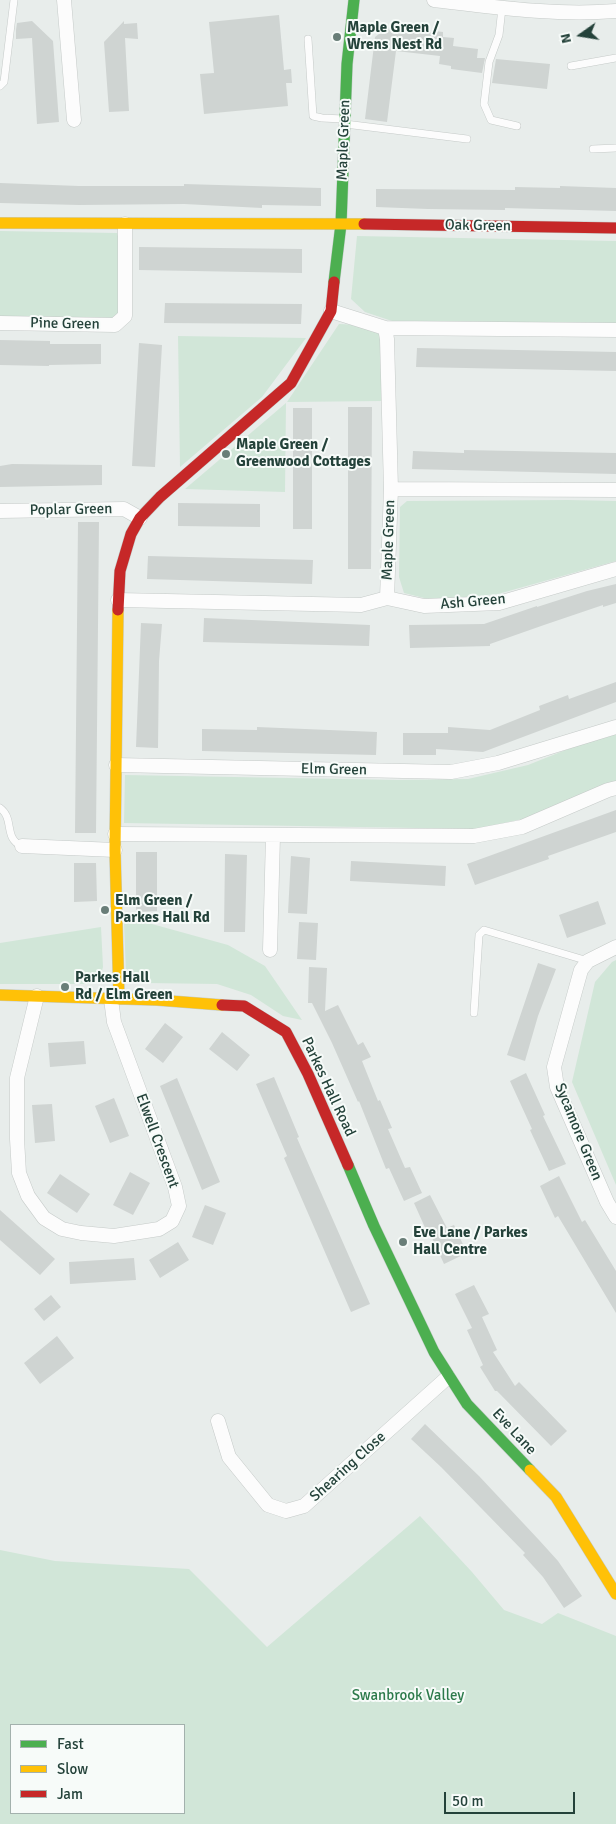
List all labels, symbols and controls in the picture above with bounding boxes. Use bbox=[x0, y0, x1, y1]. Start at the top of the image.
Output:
north arrow bbox=[556, 10, 606, 60]
place label: Maple Green / Wrens Nest Rd bbox=[347, 19, 442, 54]
marker: Maple Green / Wrens Nest Rd bbox=[331, 31, 343, 43]
text: N bbox=[557, 32, 575, 45]
street label: Maple Green bbox=[334, 99, 354, 181]
street label: Oak Green bbox=[445, 216, 511, 236]
street label: Pine Green bbox=[30, 314, 100, 334]
place label: Maple Green / Greenwood Cottages bbox=[236, 436, 371, 471]
marker: Maple Green / Greenwood Cottages bbox=[220, 448, 232, 460]
street label: Maple Green bbox=[379, 499, 399, 581]
street label: Poplar Green bbox=[29, 500, 113, 520]
street label: Ash Green bbox=[440, 590, 506, 614]
street label: Elm Green bbox=[301, 760, 367, 780]
place label: Elm Green / Parkes Hall Rd bbox=[115, 892, 210, 927]
marker: Elm Green / Parkes Hall Rd bbox=[99, 904, 111, 916]
place label: Parkes Hall Rd / Elm Green bbox=[75, 969, 173, 1004]
marker: Parkes Hall Rd / Elm Green bbox=[59, 981, 71, 993]
street label: Parkes Hall Road bbox=[297, 1034, 359, 1140]
street label: Sycamore Green bbox=[550, 1081, 606, 1183]
street label: Elwell Crescent bbox=[132, 1091, 182, 1191]
place label: Eve Lane / Parkes Hall Centre bbox=[413, 1224, 528, 1259]
marker: Eve Lane / Parkes Hall Centre bbox=[397, 1236, 409, 1248]
street label: Eve Lane bbox=[488, 1405, 540, 1459]
street label: Shearing Close bbox=[306, 1428, 390, 1506]
park label: Swanbrook Valley bbox=[352, 1687, 464, 1705]
legend bbox=[10, 1724, 185, 1814]
text: Fast bbox=[57, 1735, 84, 1753]
text: Slow bbox=[57, 1760, 88, 1778]
scale bar bbox=[446, 1782, 577, 1814]
text: Jam bbox=[57, 1785, 83, 1803]
text: 50 m bbox=[452, 1792, 483, 1810]

